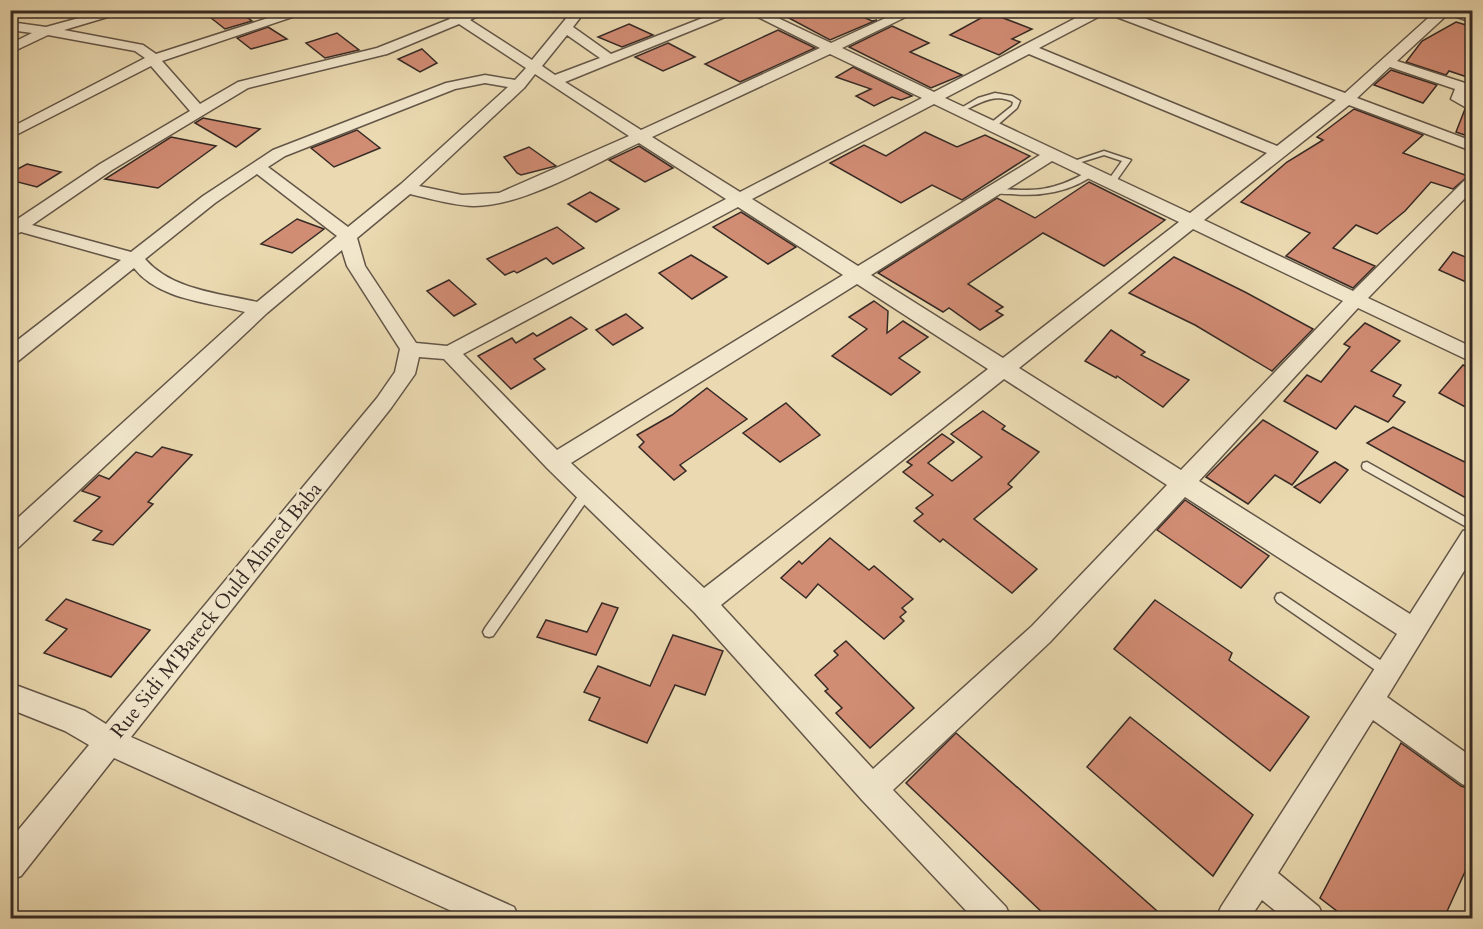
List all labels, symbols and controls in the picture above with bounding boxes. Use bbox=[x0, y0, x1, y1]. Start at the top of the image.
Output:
street label: Rue Sidi M'Bareck Ould Ahmed Baba bbox=[104, 476, 328, 744]

